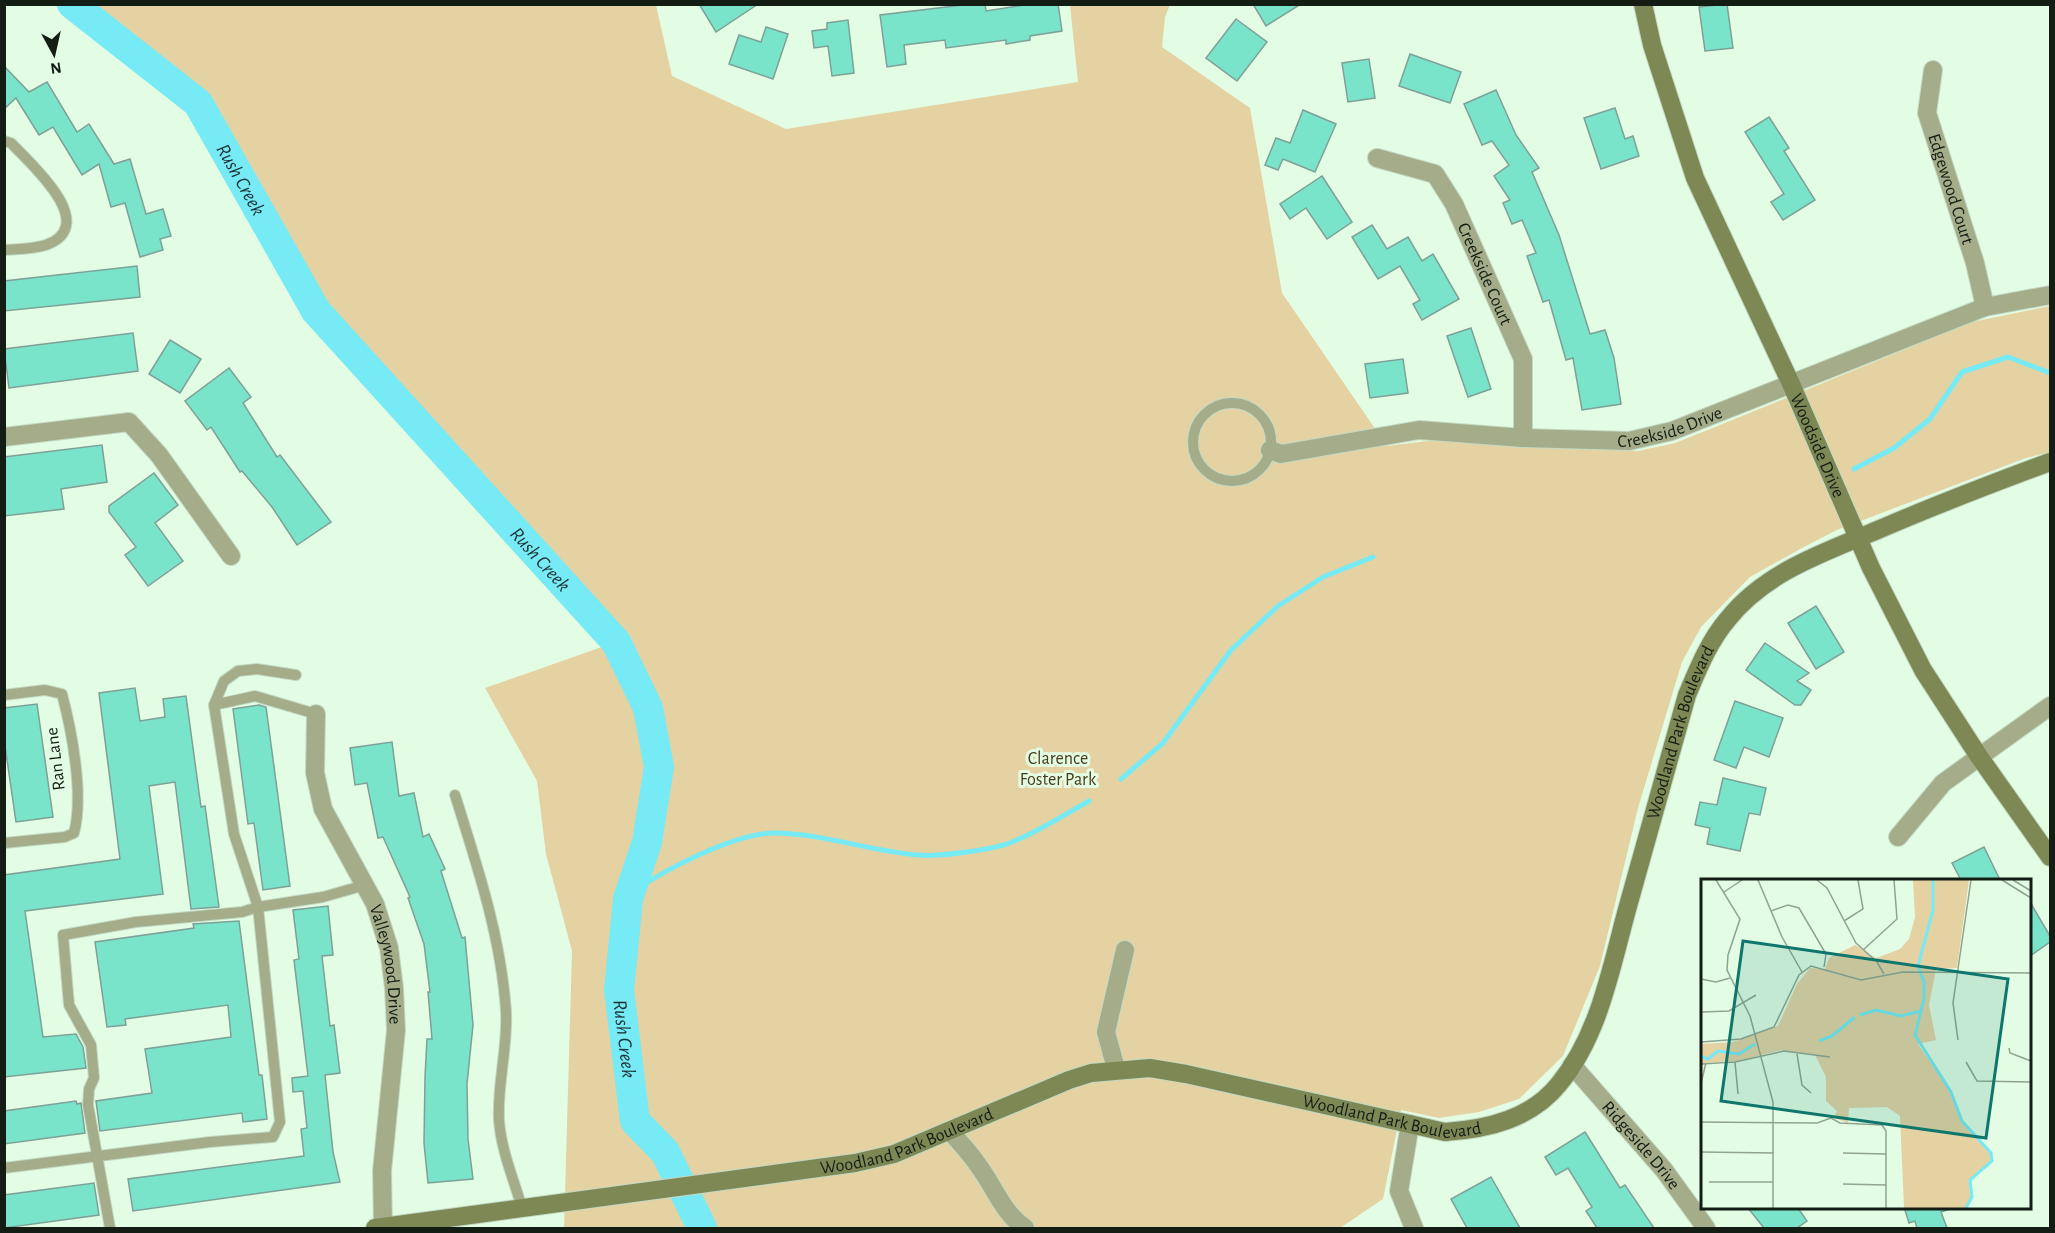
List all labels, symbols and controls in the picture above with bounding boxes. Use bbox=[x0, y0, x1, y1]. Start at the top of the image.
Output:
north arrow bbox=[24, 24, 84, 84]
text: N bbox=[49, 59, 63, 77]
street label: Edgewood Court bbox=[1924, 132, 1976, 247]
water label: Rush Creek bbox=[212, 141, 269, 219]
street label: Creekside Court bbox=[1454, 220, 1515, 328]
street label: Woodside Drive bbox=[1786, 391, 1847, 500]
street label: Creekside Drive bbox=[1617, 404, 1725, 451]
water label: Rush Creek bbox=[506, 524, 574, 595]
street label: Woodland Park Boulevard bbox=[1644, 643, 1718, 821]
street label: Ran Lane bbox=[43, 726, 69, 791]
park label: Clarence Foster Park bbox=[1020, 750, 1097, 789]
inset map bbox=[1701, 879, 2031, 1209]
street label: Valleywood Drive bbox=[366, 902, 404, 1025]
water label: Rush Creek bbox=[609, 999, 639, 1079]
street label: Woodland Park Boulevard bbox=[1301, 1092, 1483, 1142]
street label: Ridgeside Drive bbox=[1598, 1098, 1683, 1193]
street label: Woodland Park Boulevard bbox=[819, 1105, 996, 1178]

